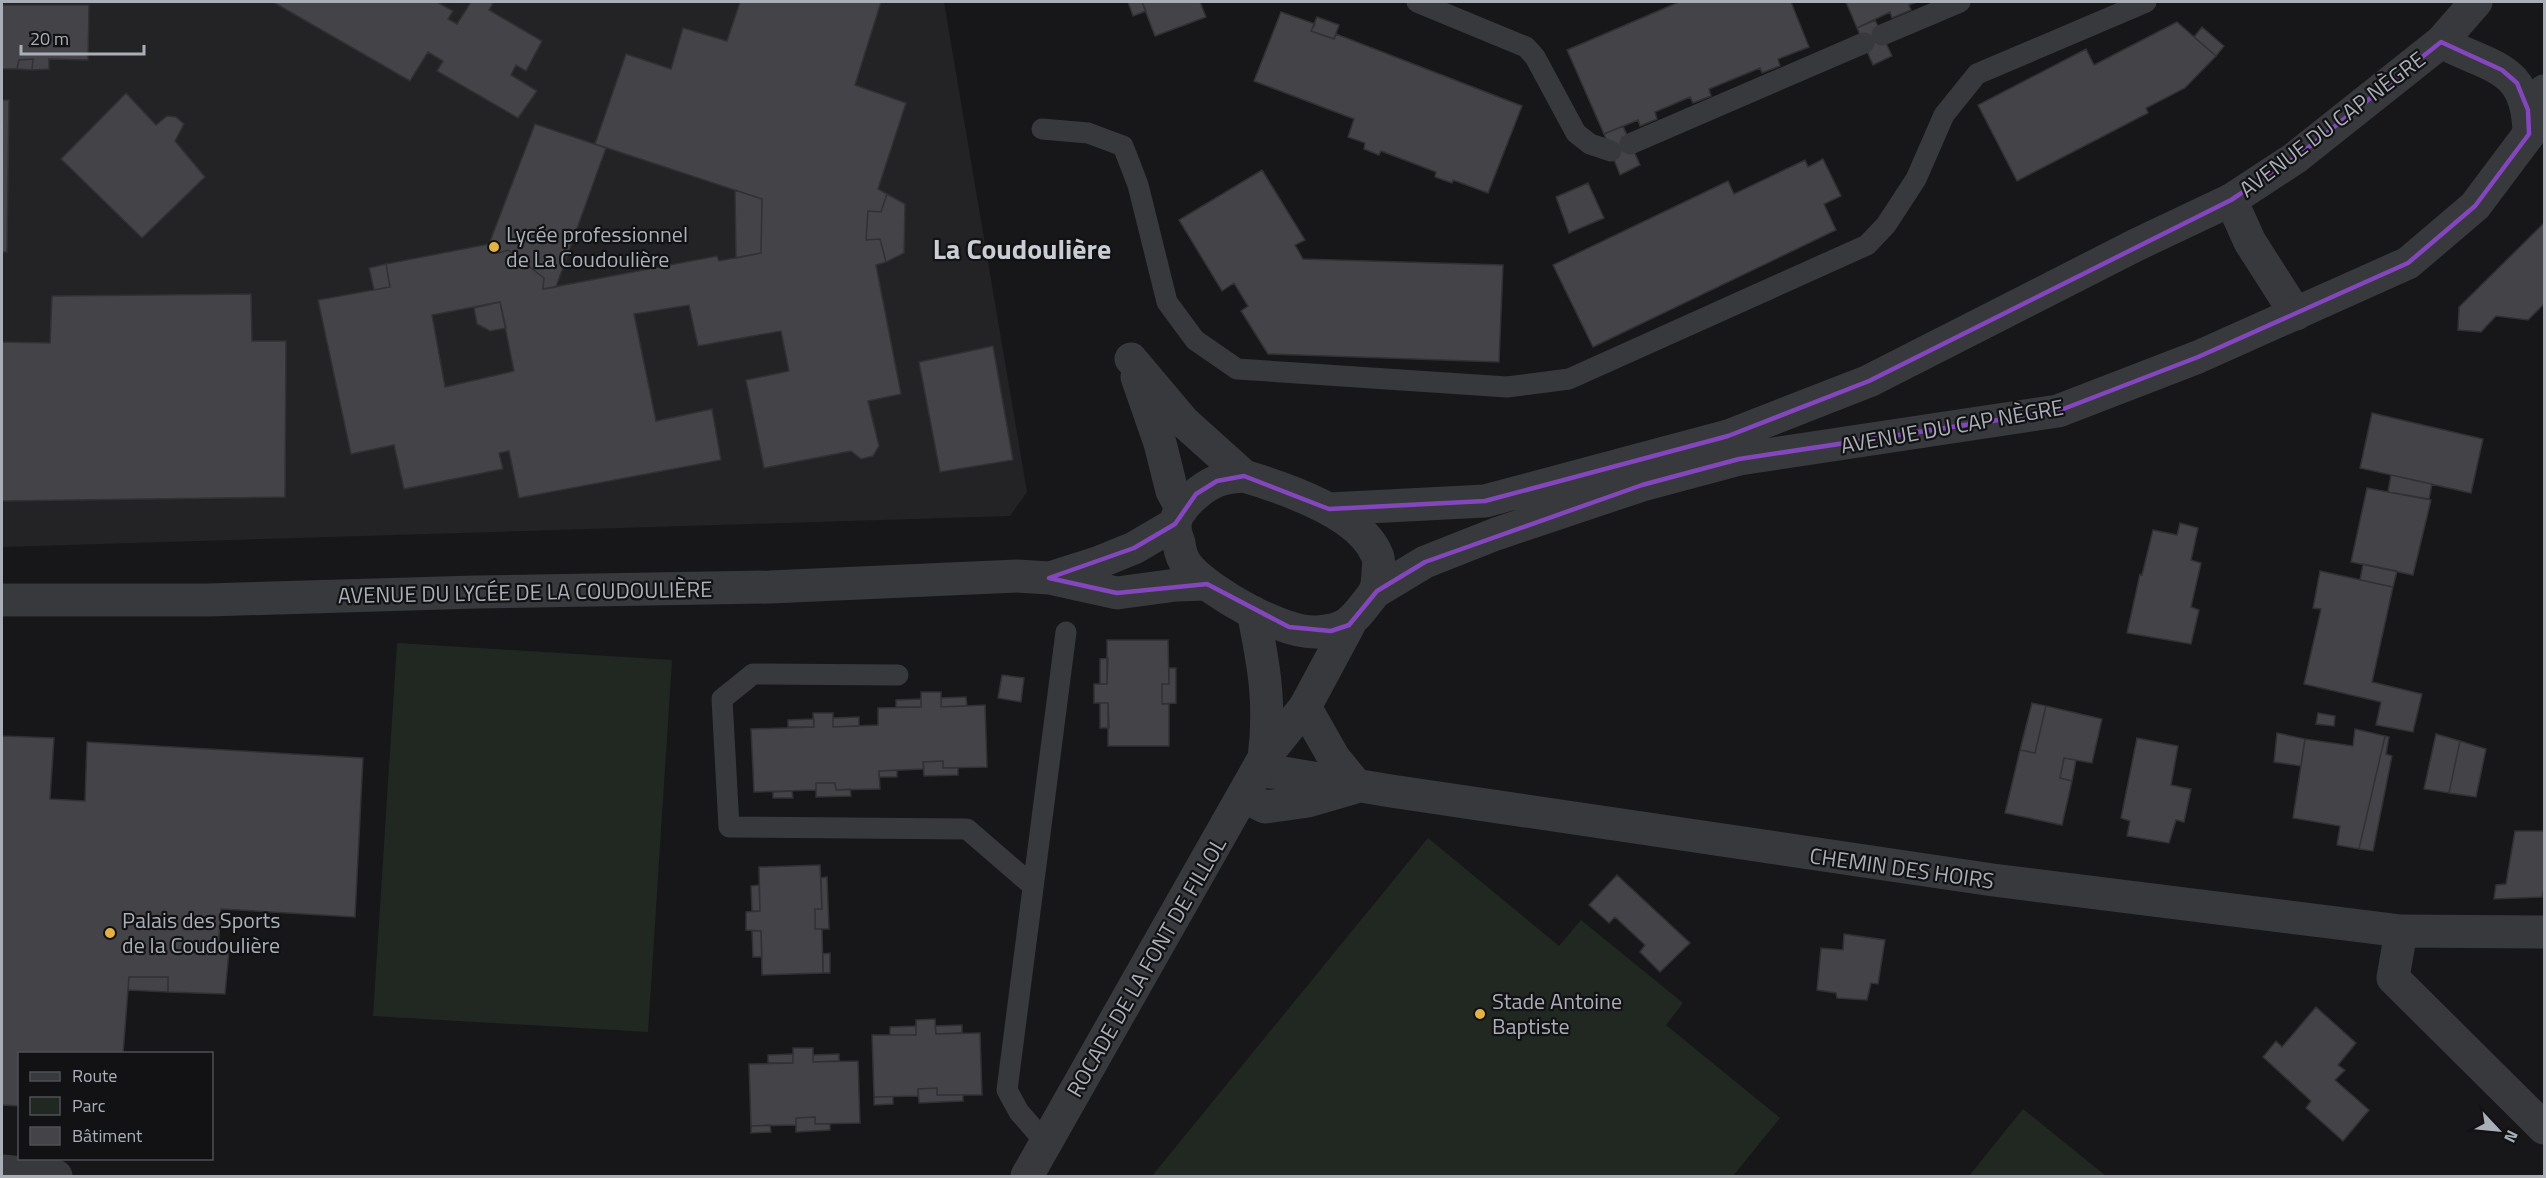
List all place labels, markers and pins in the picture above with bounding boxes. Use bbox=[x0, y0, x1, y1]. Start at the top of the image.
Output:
place label: Lycée professionnel de La Coudoulière bbox=[506, 217, 688, 276]
marker: Lycée professionnel de La Coudoulière bbox=[487, 240, 501, 254]
place label: Palais des Sports de la Coudoulière bbox=[122, 903, 280, 962]
marker: Palais des Sports de la Coudoulière bbox=[103, 926, 117, 940]
place label: Stade Antoine Baptiste bbox=[1492, 984, 1622, 1043]
marker: Stade Antoine Baptiste bbox=[1473, 1007, 1487, 1021]

